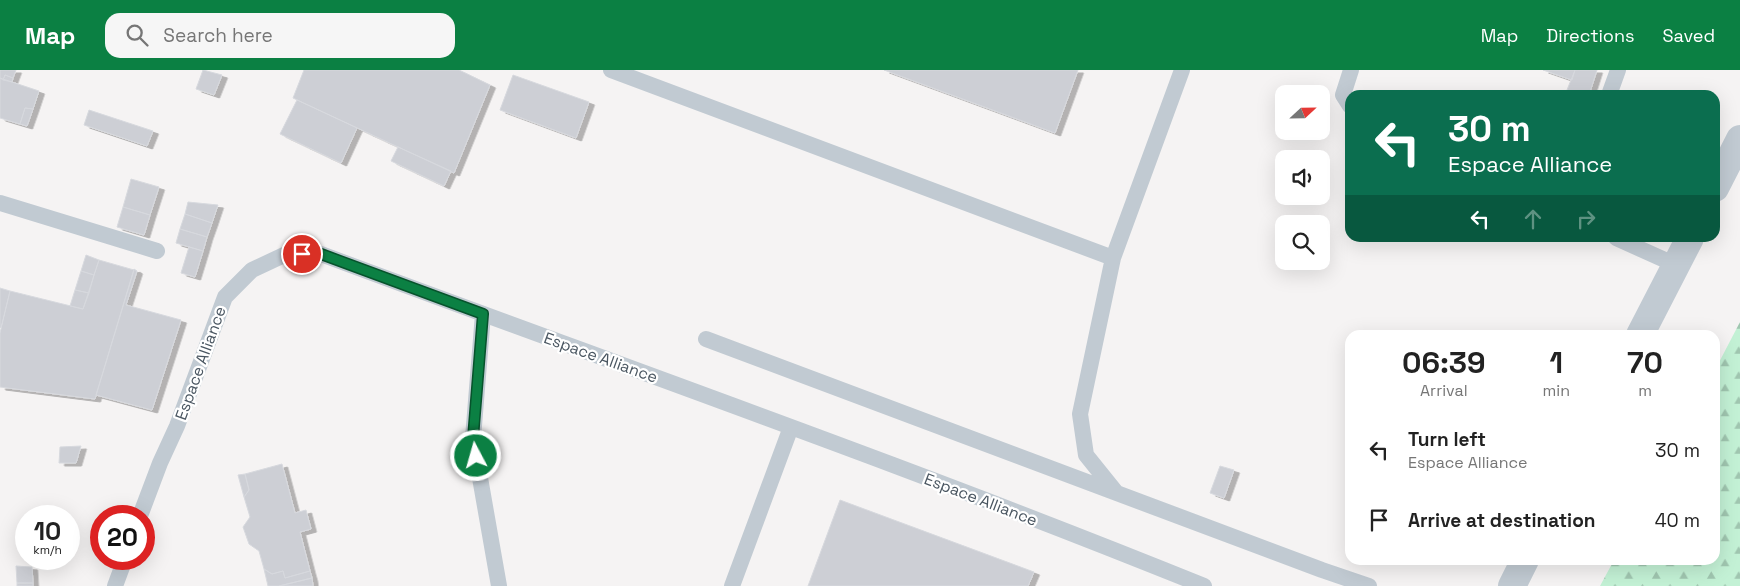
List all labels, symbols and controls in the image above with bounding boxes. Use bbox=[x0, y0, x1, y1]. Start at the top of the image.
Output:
search box bbox=[105, 13, 455, 58]
text: Map bbox=[25, 20, 75, 51]
icon: search bbox=[123, 21, 151, 49]
text: Search here bbox=[163, 23, 273, 48]
text: Map bbox=[1481, 24, 1518, 47]
text: Directions bbox=[1546, 24, 1635, 47]
text: Saved bbox=[1663, 24, 1715, 47]
north arrow bbox=[1275, 85, 1330, 140]
map controls bbox=[1275, 85, 1330, 270]
text: 30 m bbox=[1448, 107, 1531, 151]
icon: left bbox=[1365, 110, 1430, 175]
button: sound bbox=[1275, 150, 1330, 205]
text: Espace Alliance bbox=[1448, 150, 1612, 178]
icon: left bbox=[1466, 205, 1494, 233]
icon: ahead bbox=[1519, 205, 1547, 233]
icon: right bbox=[1572, 205, 1600, 233]
button: search bbox=[1275, 215, 1330, 270]
pin bbox=[281, 233, 323, 275]
icon: arrive bbox=[288, 240, 316, 268]
street label: Espace Alliance bbox=[170, 303, 231, 423]
street label: Espace Alliance bbox=[541, 327, 661, 388]
text: 06:39 bbox=[1402, 343, 1486, 382]
text: 1 bbox=[1550, 343, 1563, 382]
text: 70 bbox=[1627, 343, 1663, 382]
text: Arrival bbox=[1420, 380, 1468, 401]
text: min bbox=[1543, 380, 1570, 401]
text: m bbox=[1638, 380, 1652, 401]
text: Turn left bbox=[1408, 427, 1486, 452]
position arrow bbox=[449, 429, 501, 481]
icon: left bbox=[1365, 436, 1393, 464]
text: 30 m bbox=[1655, 438, 1700, 463]
text: Espace Alliance bbox=[1408, 452, 1528, 473]
street label: Espace Alliance bbox=[921, 468, 1040, 531]
speed limit sign: 20 bbox=[90, 505, 155, 570]
icon: arrive bbox=[1365, 506, 1393, 534]
text: Arrive at destination bbox=[1408, 508, 1596, 533]
text: 40 m bbox=[1655, 508, 1700, 533]
text: 10 bbox=[34, 515, 61, 547]
text: km/h bbox=[33, 542, 62, 558]

